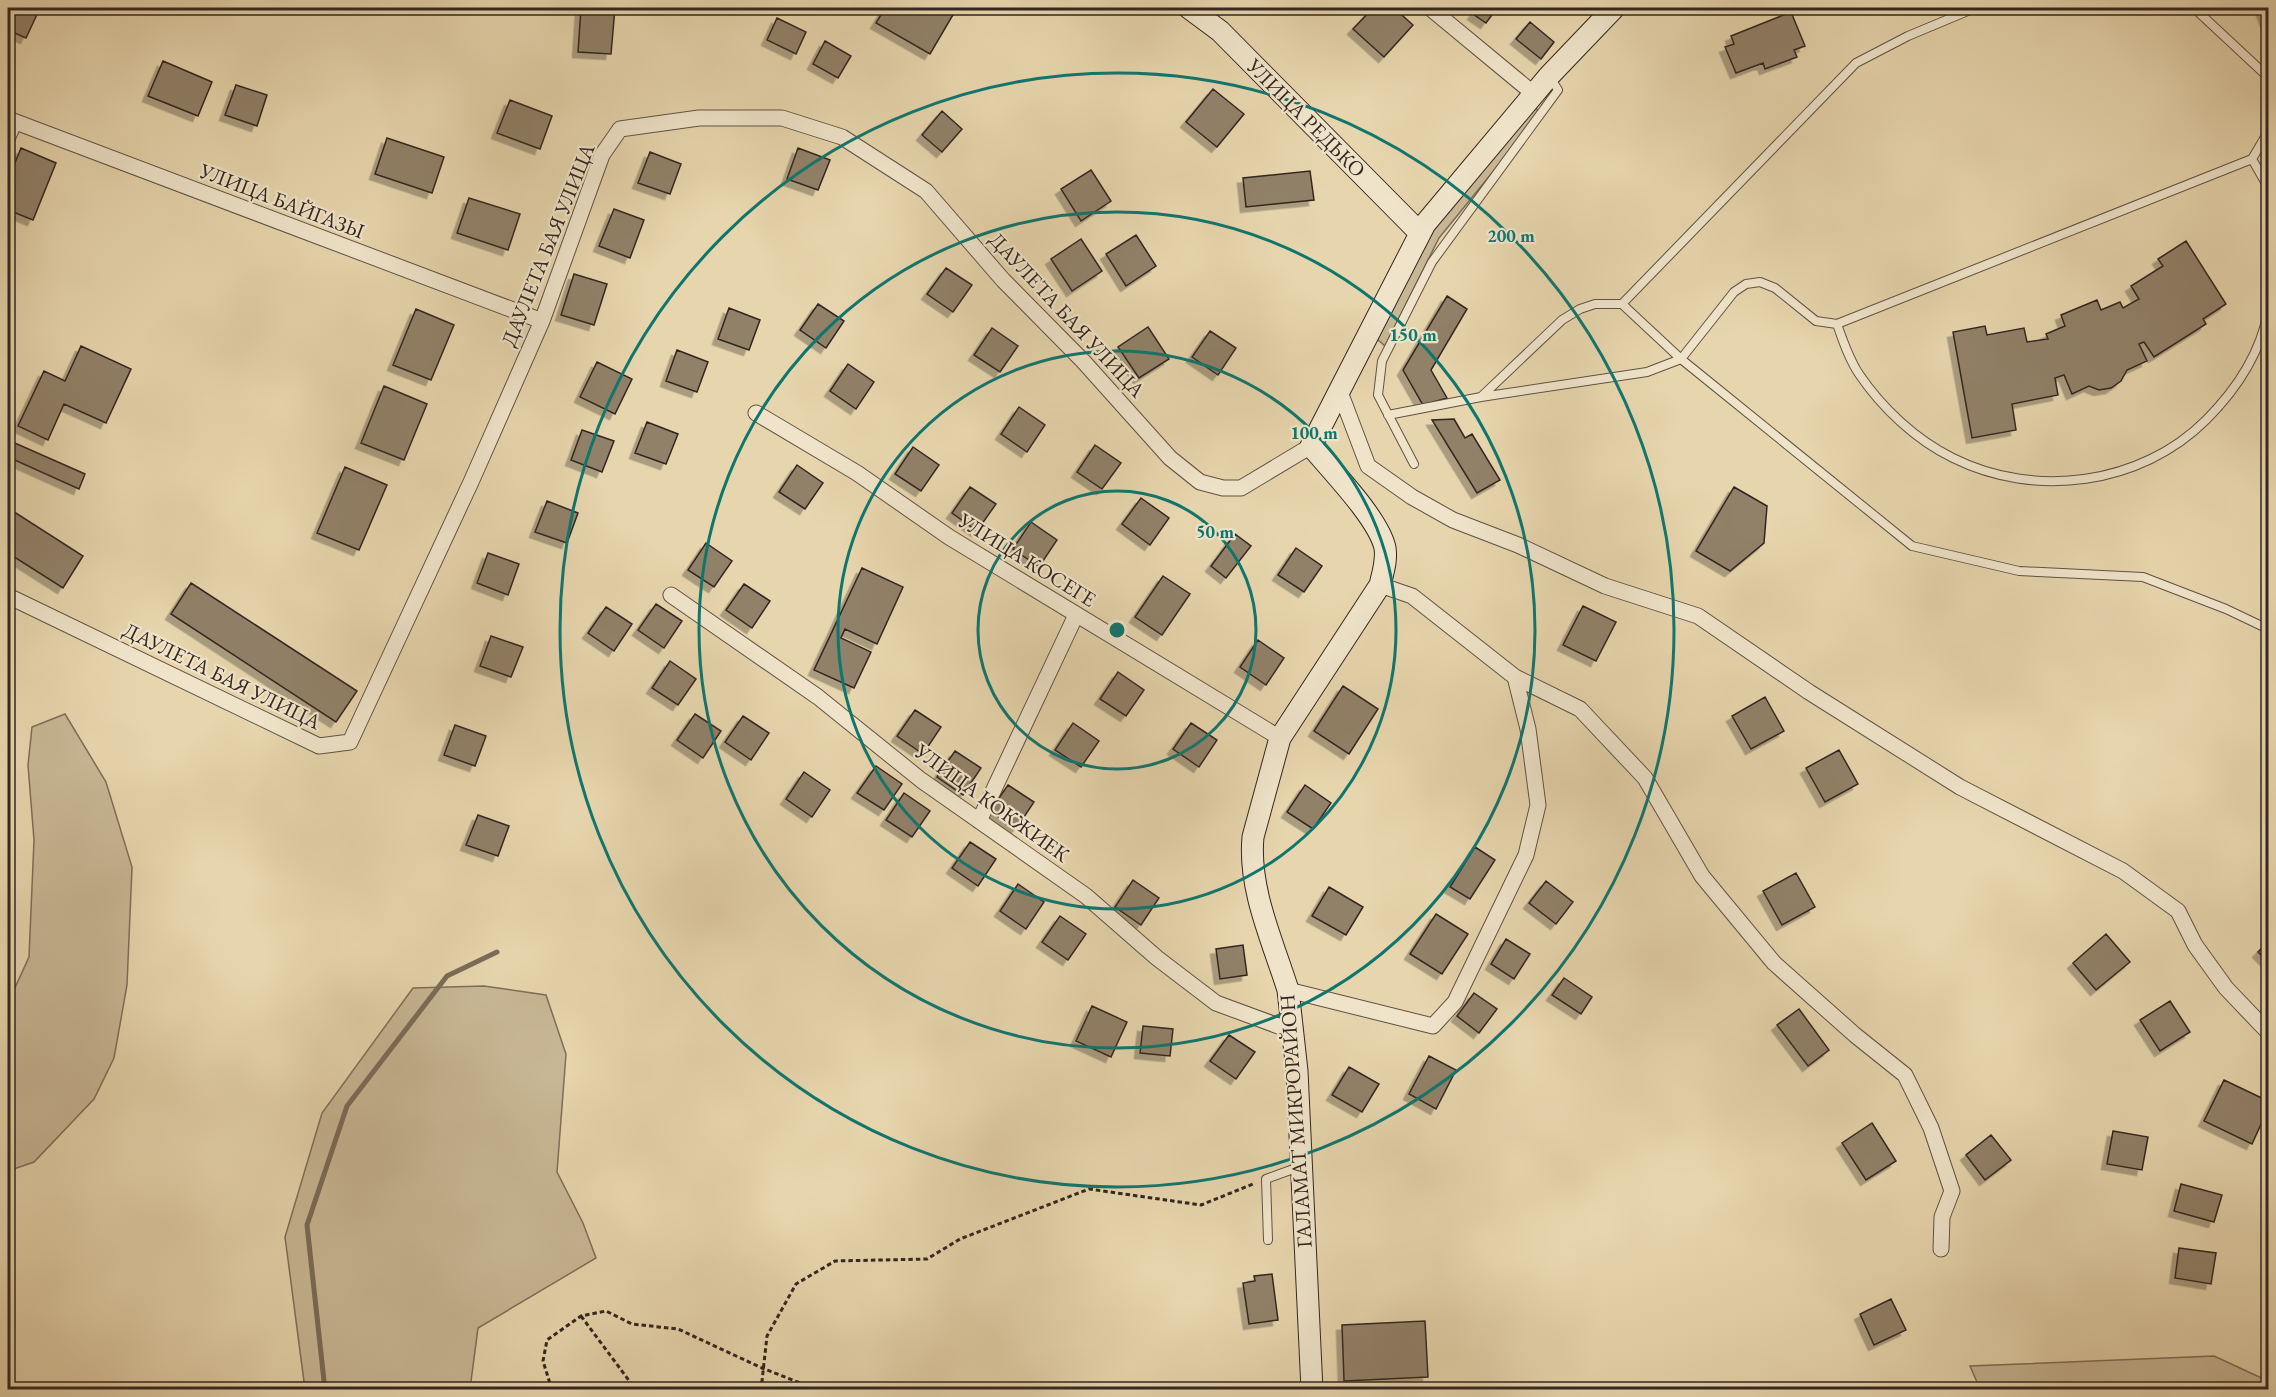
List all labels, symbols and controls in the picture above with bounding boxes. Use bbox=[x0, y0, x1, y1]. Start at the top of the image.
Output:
street label: УЛИЦА РЕДЬКО bbox=[1240, 52, 1372, 183]
street label: ДАУЛЕТА БАЯ УЛИЦА bbox=[494, 139, 601, 350]
street label: УЛИЦА БАЙГАЗЫ bbox=[195, 156, 368, 244]
text: 200 m bbox=[1487, 224, 1535, 247]
street label: ДАУЛЕТА БАЯ УЛИЦА bbox=[984, 226, 1151, 403]
text: 150 m bbox=[1389, 323, 1437, 346]
text: 100 m bbox=[1290, 421, 1338, 444]
street label: УЛИЦА КОСЕГЕ bbox=[953, 506, 1101, 613]
text: 50 m bbox=[1196, 520, 1234, 543]
street label: ДАУЛЕТА БАЯ УЛИЦА bbox=[119, 616, 326, 735]
centre of rings bbox=[1107, 620, 1127, 640]
street label: УЛИЦА КОКЖИЕК bbox=[909, 737, 1075, 868]
street label: ГАЛАМАТ МИКРОРАЙОН bbox=[1273, 993, 1318, 1249]

